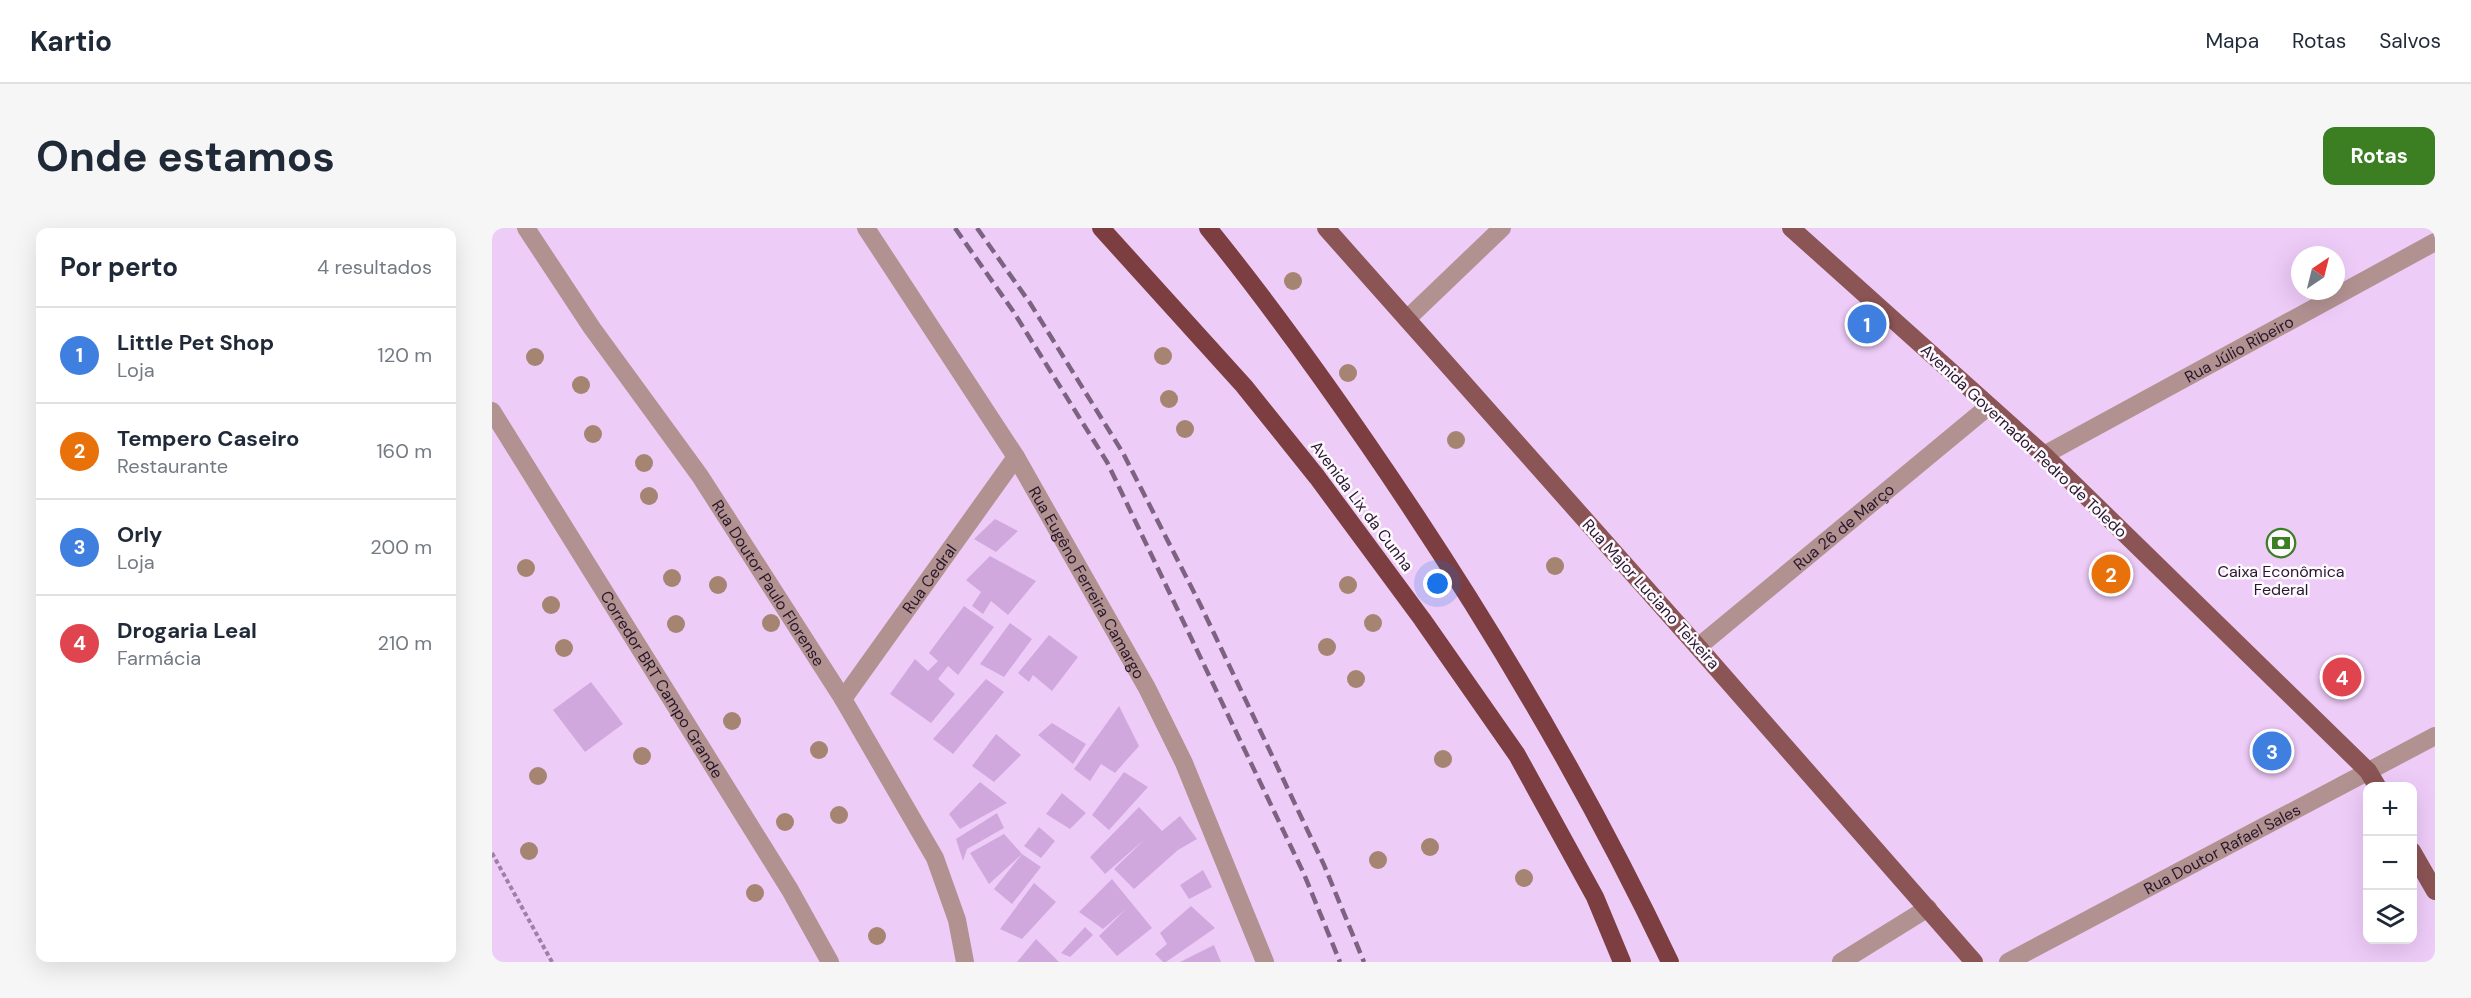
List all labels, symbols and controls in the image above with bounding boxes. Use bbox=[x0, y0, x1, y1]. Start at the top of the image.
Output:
text: Kartio bbox=[30, 23, 112, 60]
text: Mapa bbox=[2205, 27, 2259, 55]
text: Rotas bbox=[2292, 27, 2346, 55]
text: Salvos bbox=[2379, 27, 2441, 55]
button: Rotas bbox=[2323, 127, 2435, 185]
text: Onde estamos bbox=[36, 129, 335, 184]
north arrow bbox=[2291, 246, 2345, 300]
text: Por perto bbox=[60, 250, 178, 284]
text: 4 resultados bbox=[317, 254, 432, 280]
pin: 1 bbox=[1848, 302, 1886, 346]
street label: Rua Júlio Ribeiro bbox=[2181, 311, 2297, 387]
text: Little Pet Shop bbox=[117, 328, 274, 357]
street label: Avenida Governador Pedro de Toledo bbox=[1916, 340, 2132, 542]
text: 1 bbox=[76, 342, 83, 368]
text: 120 m bbox=[378, 342, 432, 368]
text: Loja bbox=[117, 357, 155, 383]
text: Tempero Caseiro bbox=[117, 424, 300, 453]
street label: Avenida Lix da Cunha bbox=[1306, 437, 1418, 575]
text: 2 bbox=[74, 438, 85, 464]
text: 160 m bbox=[376, 438, 432, 464]
text: Restaurante bbox=[117, 453, 228, 479]
street label: Rua 26 de Março bbox=[1789, 478, 1898, 574]
street label: Rua Eugêno Ferreira Camargo bbox=[1024, 482, 1150, 683]
street label: Rua Doutor Paulo Florense bbox=[707, 496, 830, 670]
street label: Rua Major Luciano Teixeira bbox=[1578, 514, 1724, 674]
text: Orly bbox=[117, 520, 162, 549]
bank icon: Caixa Econômica Federal bbox=[2265, 527, 2297, 559]
text: 3 bbox=[73, 534, 86, 560]
text: 200 m bbox=[370, 534, 432, 560]
street label: Rua Cedral bbox=[897, 540, 961, 617]
text: Loja bbox=[117, 549, 155, 575]
pin: 2 bbox=[2092, 552, 2130, 596]
place label: Caixa Econômica Federal bbox=[2217, 561, 2345, 600]
your location bbox=[1423, 569, 1452, 598]
street label: Corredor BRT Campo Grande bbox=[596, 587, 728, 782]
text: Drogaria Leal bbox=[117, 616, 257, 645]
text: 4 bbox=[73, 630, 86, 656]
text: 210 m bbox=[377, 630, 432, 656]
text: Farmácia bbox=[117, 645, 201, 671]
pin: 4 bbox=[2322, 654, 2362, 700]
pin: 3 bbox=[2252, 728, 2292, 774]
map controls bbox=[2363, 782, 2417, 944]
button: + bbox=[2363, 782, 2417, 836]
street label: Rua Doutor Rafael Sales bbox=[2140, 799, 2304, 899]
button: − bbox=[2363, 836, 2417, 890]
button: layers bbox=[2363, 890, 2417, 944]

